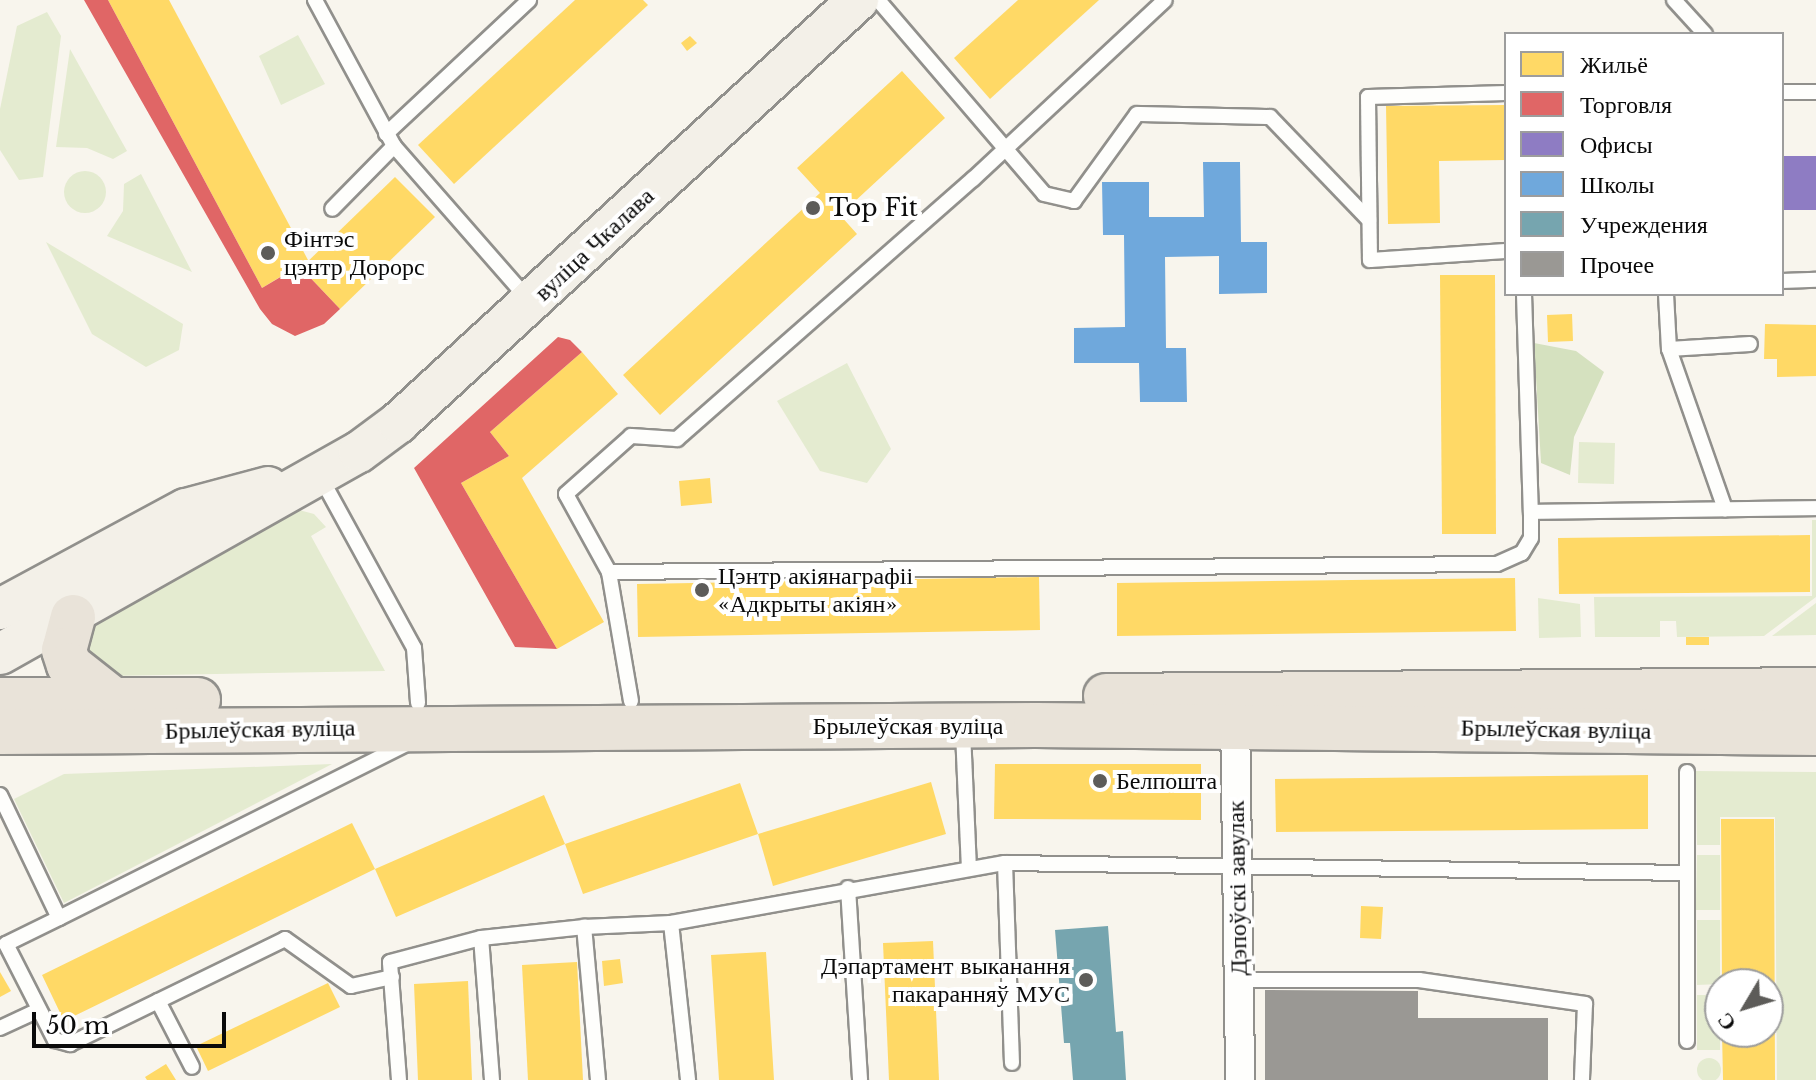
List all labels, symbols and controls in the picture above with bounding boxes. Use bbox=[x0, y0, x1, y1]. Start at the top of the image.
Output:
legend bbox=[1504, 32, 1784, 296]
text: Жильё bbox=[1580, 50, 1648, 79]
text: Торговля bbox=[1580, 90, 1672, 119]
text: Офисы bbox=[1580, 130, 1653, 159]
text: Школы bbox=[1580, 170, 1654, 199]
street label: вуліца Чкалава bbox=[528, 181, 660, 307]
place label: Top Fit bbox=[829, 194, 918, 222]
marker: Top Fit bbox=[804, 199, 822, 217]
text: Учреждения bbox=[1580, 210, 1708, 239]
place label: Фінтэс цэнтр Дорорс bbox=[284, 225, 425, 281]
marker: Фінтэс цэнтр Дорорс bbox=[259, 244, 277, 262]
text: Прочее bbox=[1580, 250, 1654, 279]
place label: Цэнтр акіянаграфіі «Адкрыты акіян» bbox=[718, 562, 913, 618]
marker: Цэнтр акіянаграфіі «Адкрыты акіян» bbox=[693, 581, 711, 599]
street label: Брылеўская вуліца bbox=[813, 712, 1003, 740]
street label: Брылеўская вуліца bbox=[164, 713, 356, 745]
street label: Брылеўская вуліца bbox=[1460, 713, 1652, 745]
place label: Белпошта bbox=[1116, 767, 1217, 795]
marker: Белпошта bbox=[1091, 772, 1109, 790]
street label: Дэпоўскі завулак bbox=[1221, 800, 1253, 976]
place label: Дэпартамент выканання пакаранняў МУС bbox=[821, 952, 1070, 1008]
north arrow bbox=[1704, 968, 1784, 1048]
marker: Дэпартамент выканання пакаранняў МУС bbox=[1077, 971, 1095, 989]
scale bar bbox=[36, 996, 230, 1046]
text: С bbox=[1711, 1007, 1742, 1036]
text: 50 m bbox=[46, 1011, 109, 1040]

